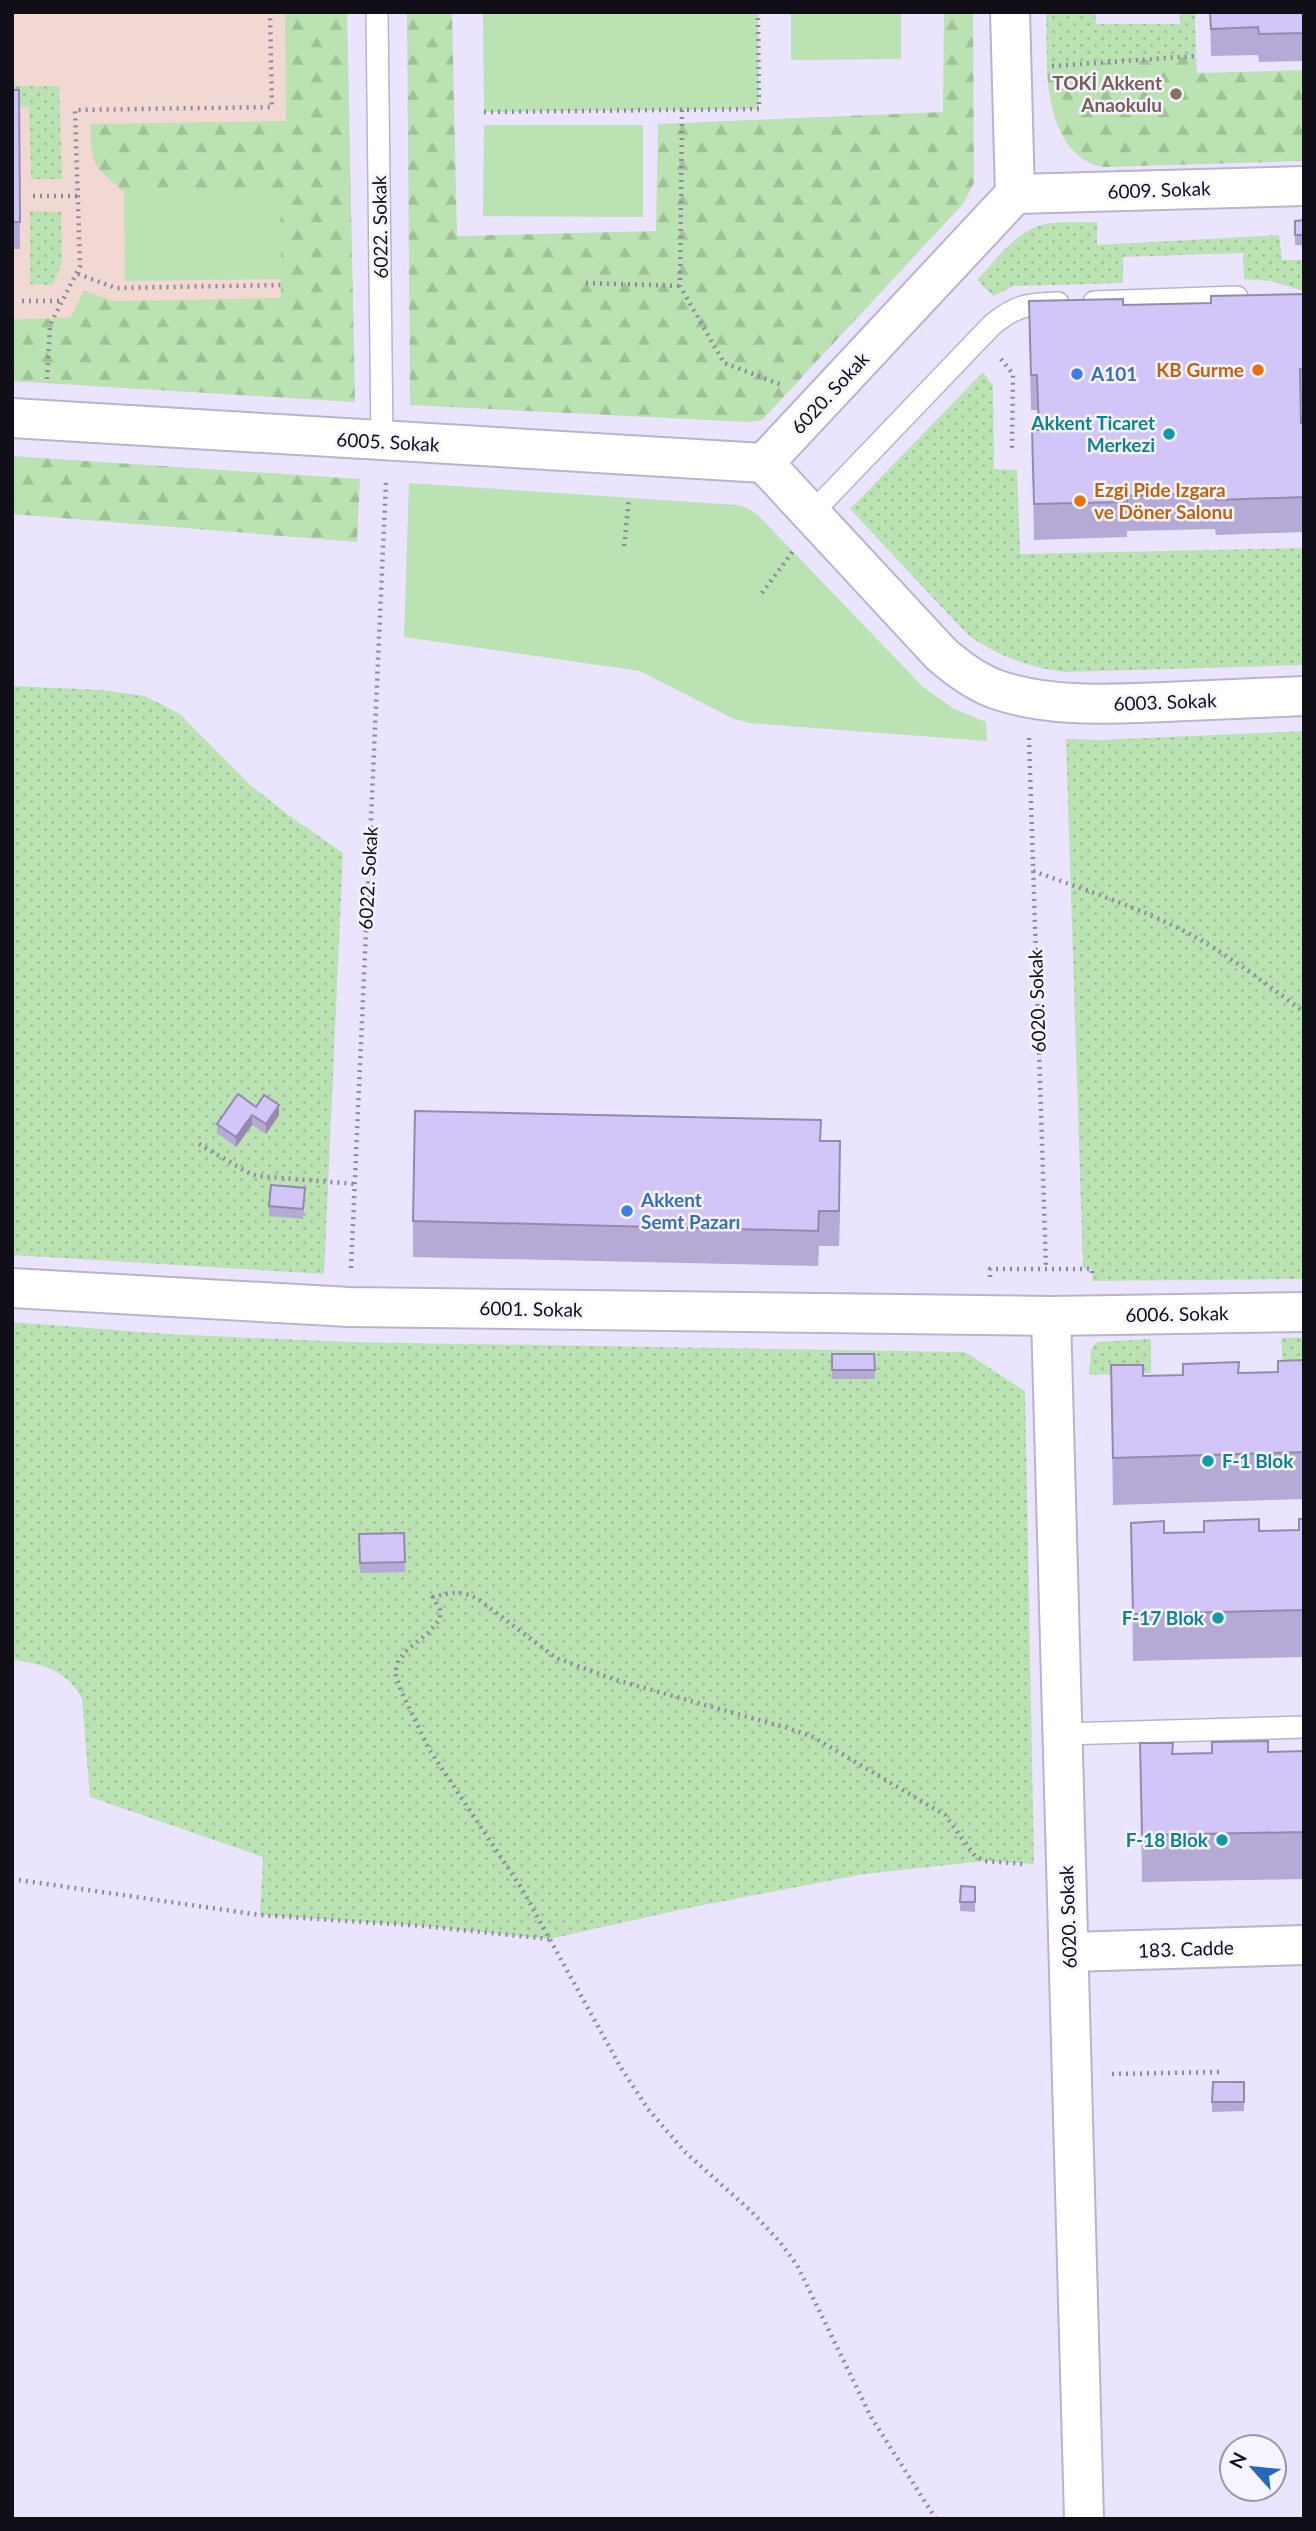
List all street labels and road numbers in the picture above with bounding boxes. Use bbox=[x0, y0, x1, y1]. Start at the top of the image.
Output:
street label: 6022. Sokak bbox=[367, 175, 392, 279]
street label: 6009. Sokak bbox=[1107, 176, 1211, 203]
street label: 6020. Sokak bbox=[786, 347, 873, 438]
street label: 6005. Sokak bbox=[336, 427, 441, 456]
street label: 6003. Sokak bbox=[1113, 688, 1217, 715]
street label: 6022. Sokak bbox=[353, 825, 382, 930]
street label: 6020. Sokak bbox=[1023, 949, 1050, 1053]
street label: 6001. Sokak bbox=[479, 1296, 583, 1321]
street label: 6006. Sokak bbox=[1125, 1301, 1229, 1326]
street label: 6020. Sokak bbox=[1054, 1865, 1081, 1969]
street label: 183. Cadde bbox=[1138, 1935, 1234, 1962]

